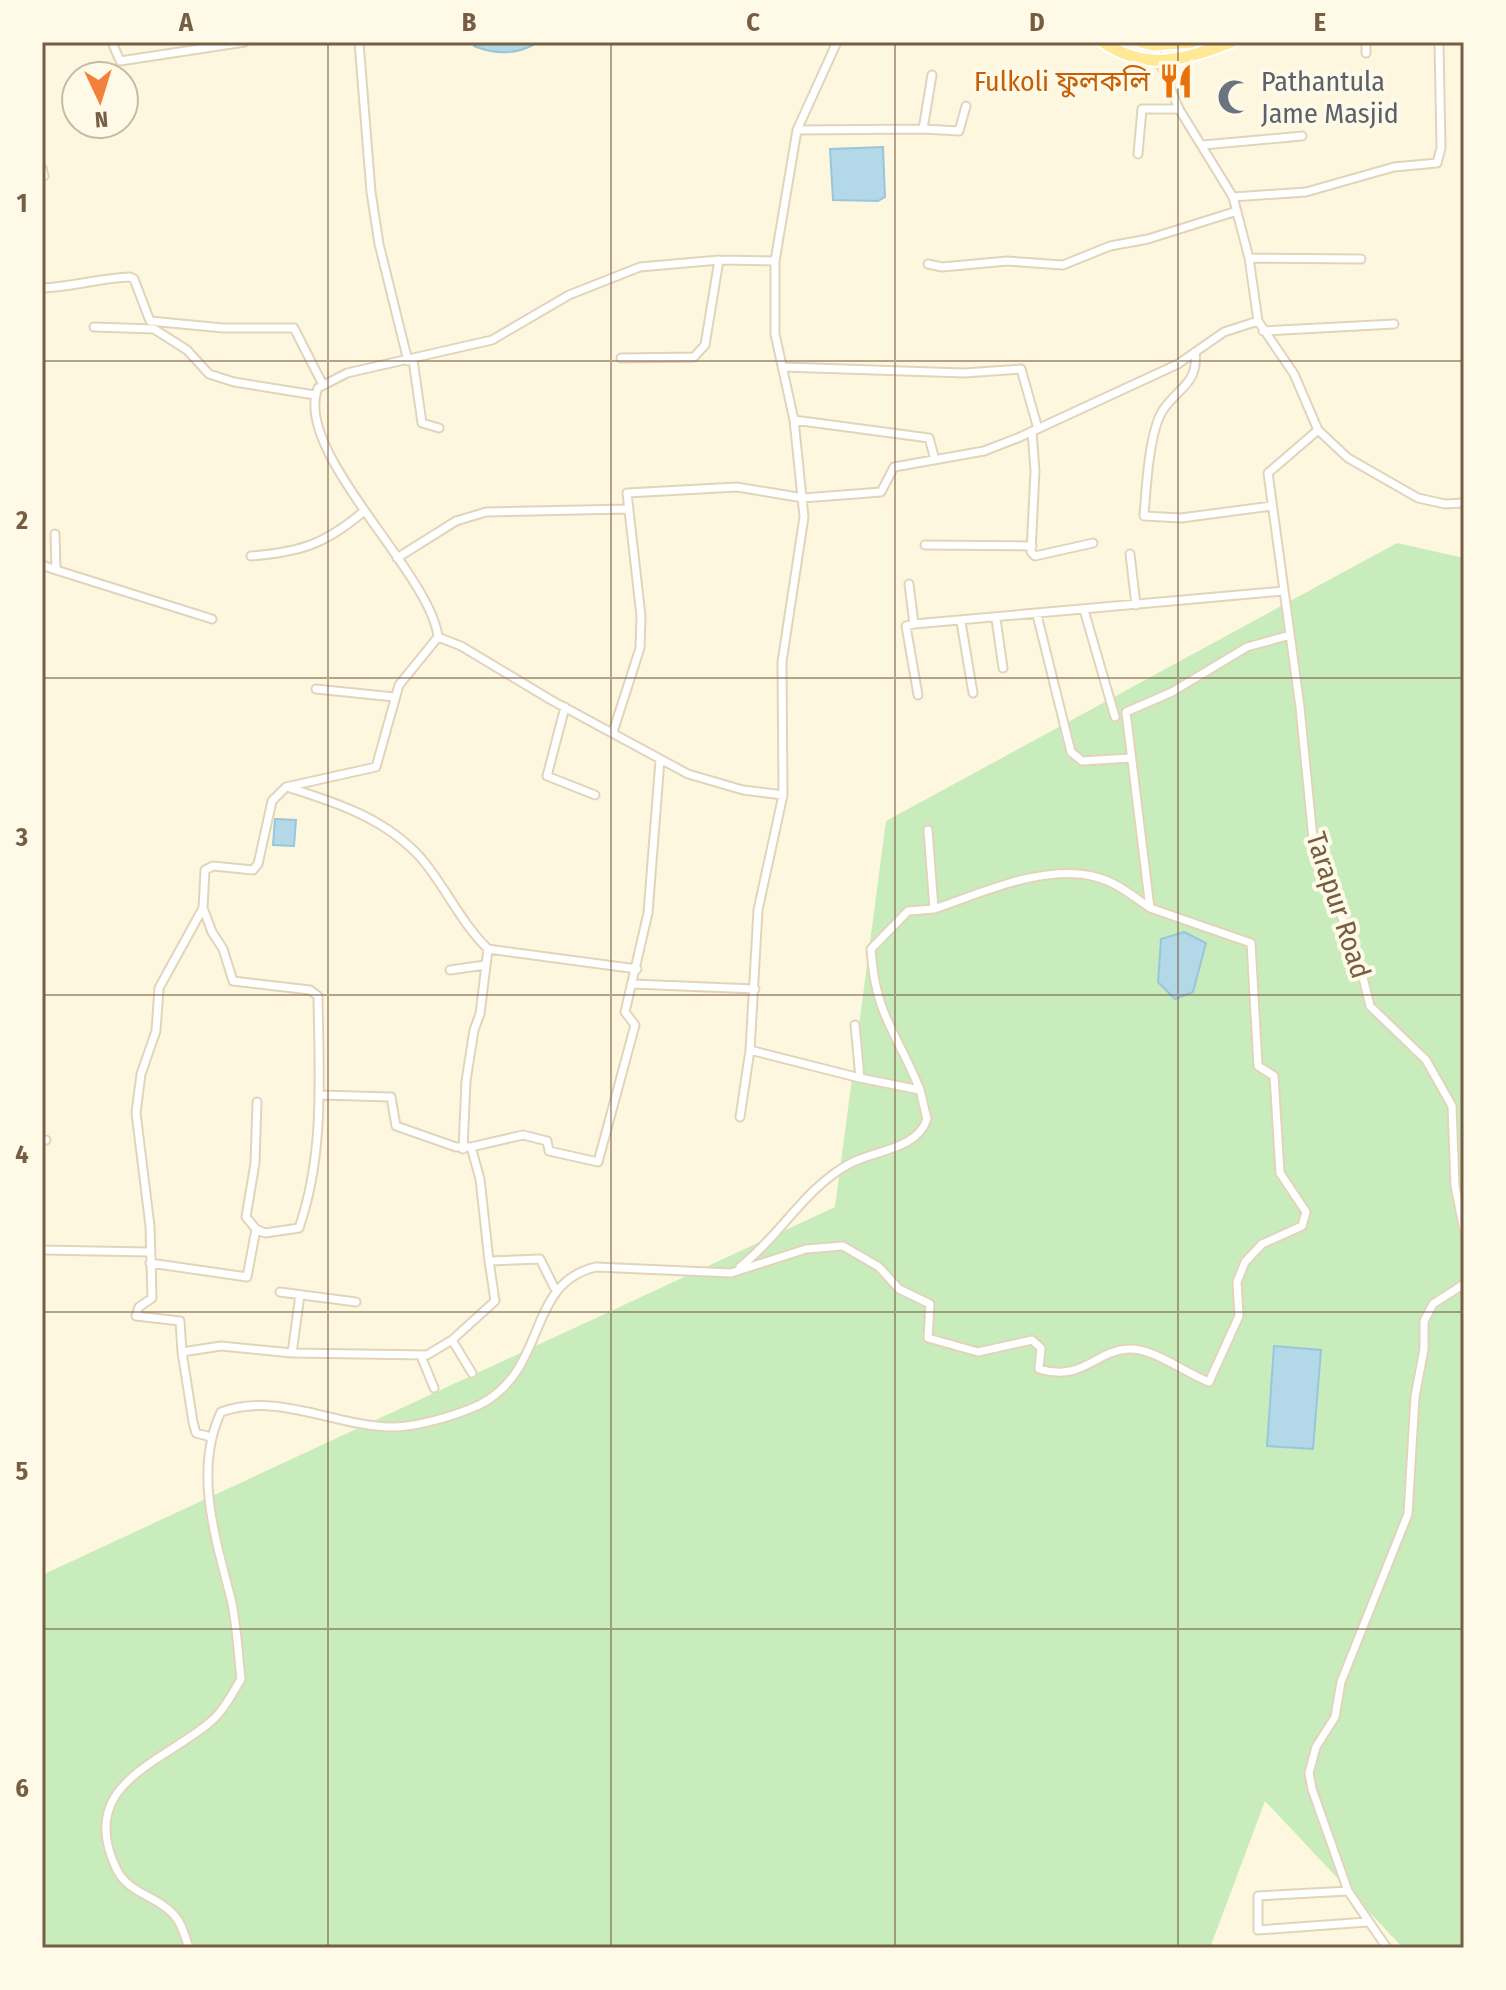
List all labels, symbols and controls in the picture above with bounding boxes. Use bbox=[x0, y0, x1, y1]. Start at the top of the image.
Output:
text: A bbox=[178, 7, 194, 38]
text: B bbox=[462, 7, 477, 38]
text: C bbox=[746, 7, 760, 38]
text: D bbox=[1029, 7, 1045, 38]
text: E bbox=[1314, 7, 1326, 38]
north arrow bbox=[60, 60, 140, 140]
restaurant icon: Fulkoli ফুলকলি bbox=[1157, 62, 1195, 100]
place label: Fulkoli ফুলকলি bbox=[974, 65, 1151, 98]
place label: Pathantula Jame Masjid bbox=[1261, 65, 1399, 130]
mosque icon: Pathantula Jame Masjid bbox=[1216, 78, 1254, 116]
text: N bbox=[94, 106, 109, 133]
text: 1 bbox=[17, 188, 28, 219]
text: 2 bbox=[15, 505, 28, 536]
text: 3 bbox=[15, 822, 28, 853]
street label: Tarapur Road bbox=[1299, 828, 1378, 982]
text: 4 bbox=[15, 1139, 29, 1170]
text: 5 bbox=[16, 1456, 29, 1487]
text: 6 bbox=[15, 1773, 29, 1804]

